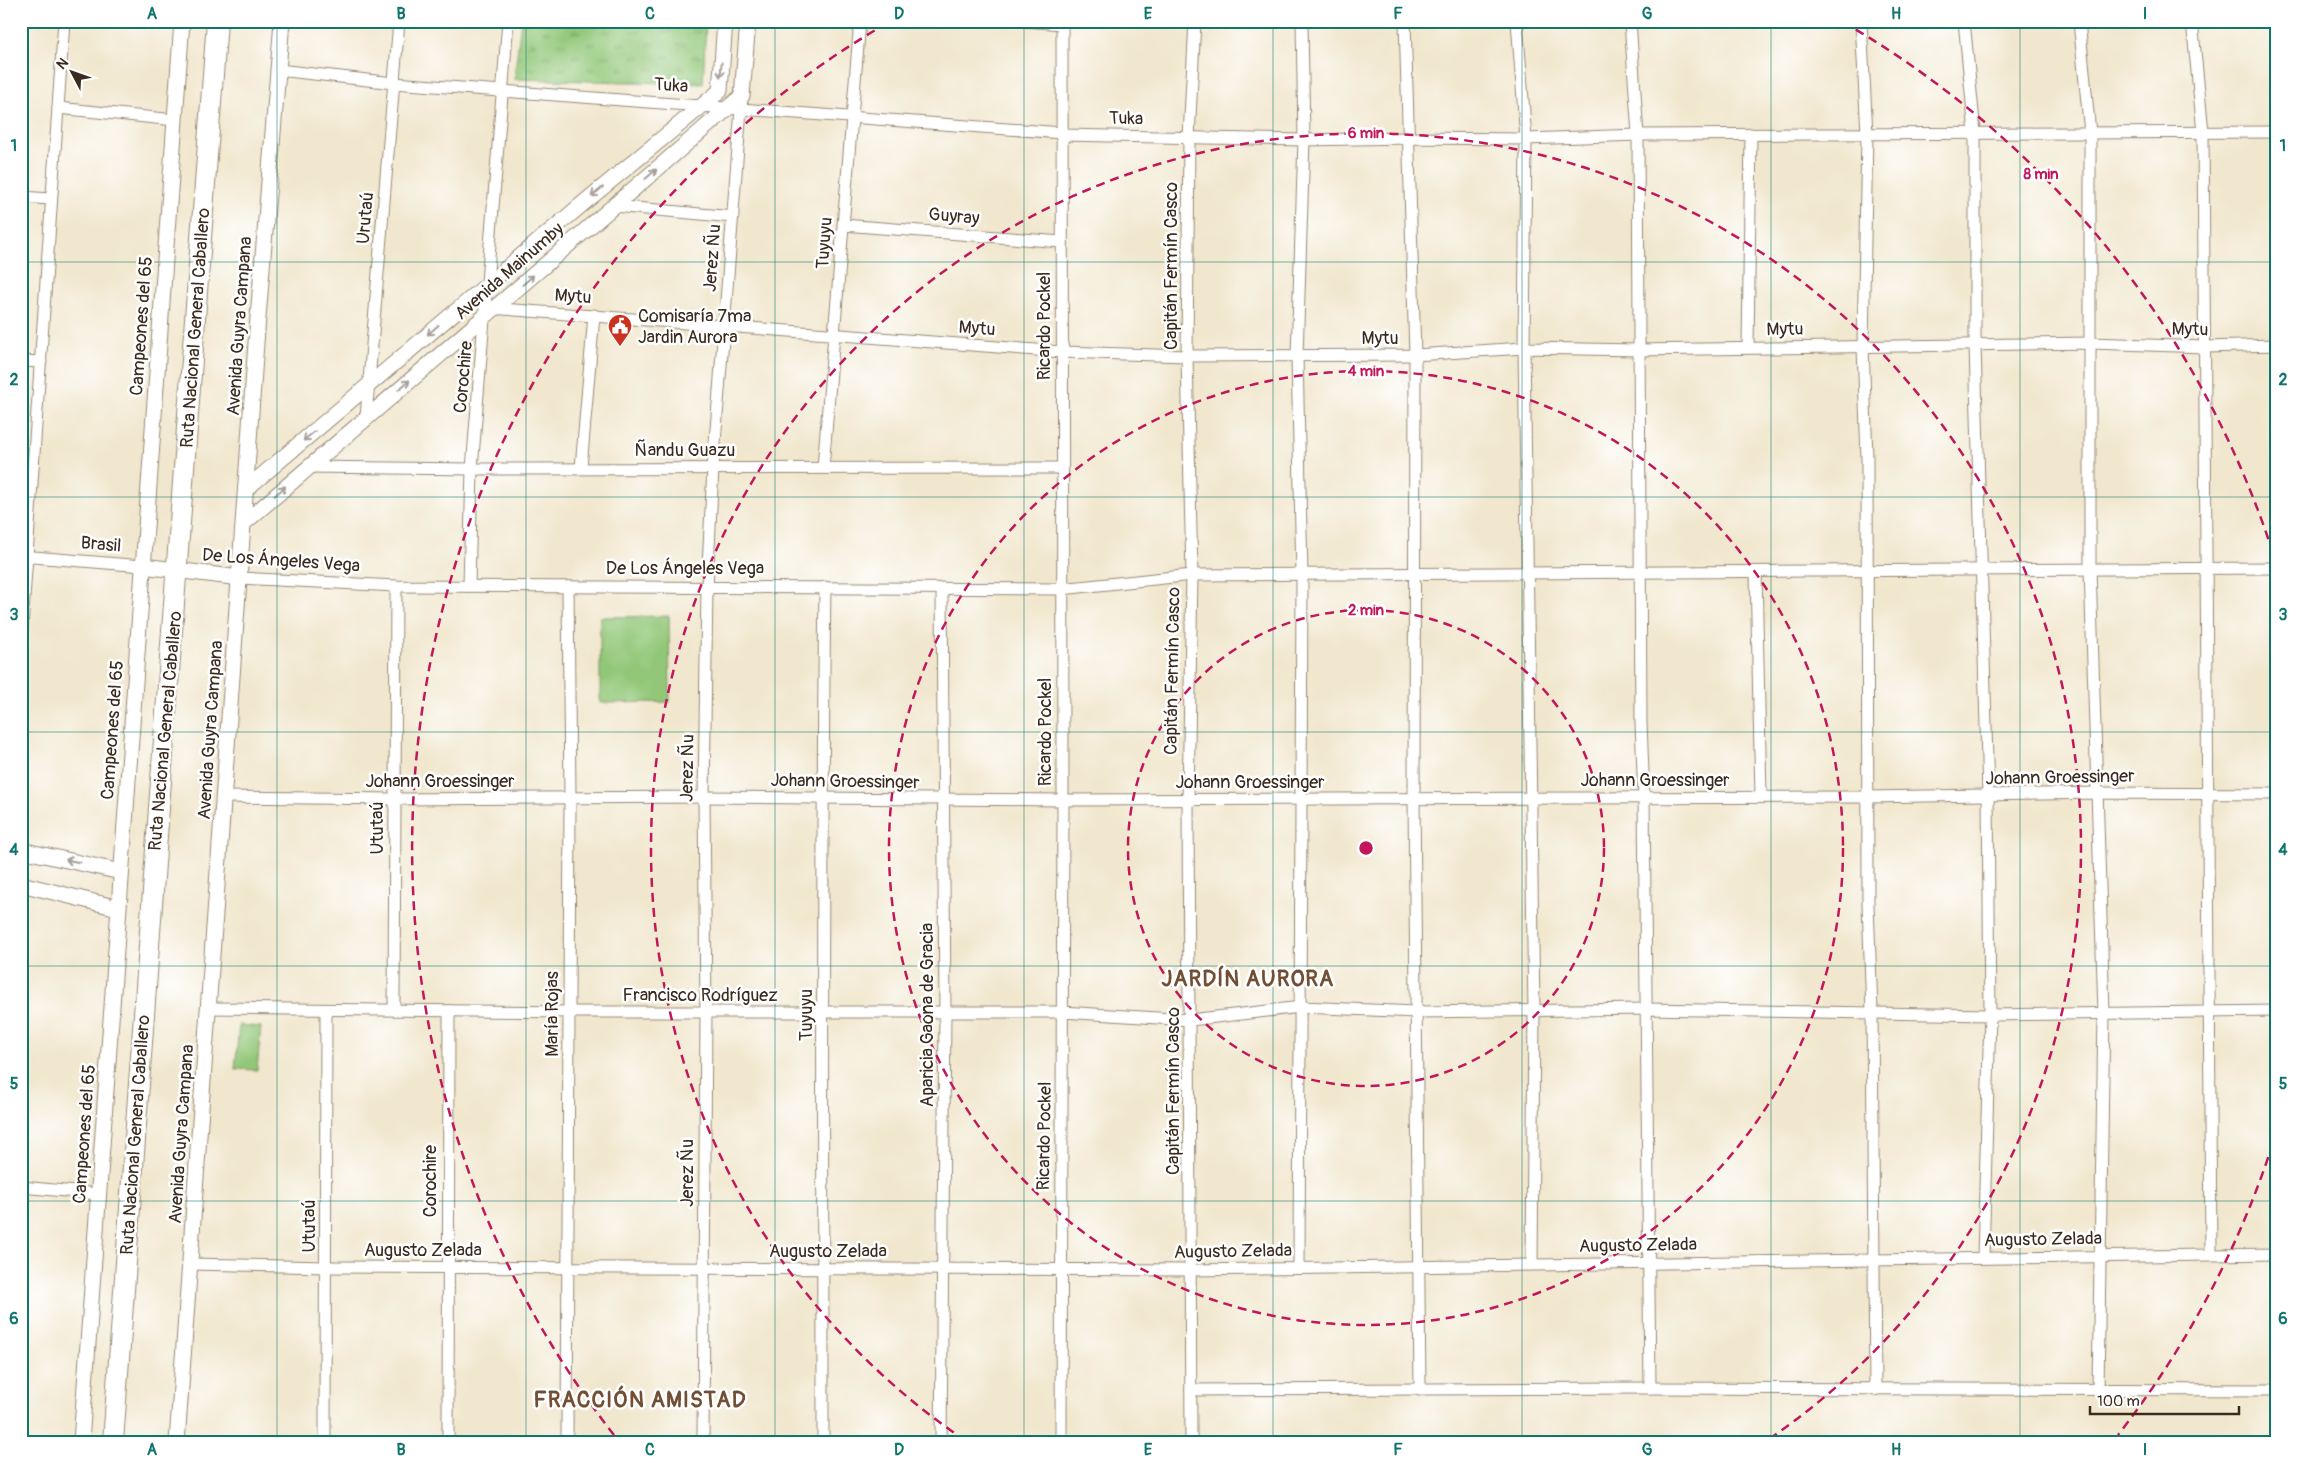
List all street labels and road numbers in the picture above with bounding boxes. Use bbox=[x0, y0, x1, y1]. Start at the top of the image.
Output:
street label: Tuka bbox=[653, 73, 689, 98]
street label: Tuka bbox=[1109, 107, 1143, 130]
street label: Capitán Fermín Casco bbox=[1160, 182, 1183, 350]
street label: Urutaú bbox=[352, 191, 379, 245]
street label: Guyray bbox=[927, 203, 981, 230]
street label: Ruta Nacional General Caballero bbox=[176, 207, 215, 449]
street label: Tuyuyu bbox=[811, 216, 838, 270]
street label: Avenida Mainumby bbox=[450, 217, 569, 325]
street label: Jerez Ñu bbox=[699, 223, 726, 293]
street label: Avenida Guyra Campana bbox=[222, 236, 257, 416]
street label: Campeones del 65 bbox=[125, 256, 158, 396]
street label: Ricardo Pockel bbox=[1033, 272, 1056, 380]
street label: Mytu bbox=[554, 284, 592, 309]
street label: Mytu bbox=[958, 316, 996, 341]
street label: Mytu bbox=[1766, 318, 1804, 341]
street label: Mytu bbox=[2171, 318, 2209, 341]
street label: Mytu bbox=[1362, 327, 1398, 350]
street label: Corochire bbox=[449, 340, 478, 414]
street label: Ñandu Guazu bbox=[635, 439, 735, 462]
street label: Brasil bbox=[80, 531, 122, 558]
street label: De Los Ángeles Vega bbox=[201, 544, 361, 577]
street label: De Los Ángeles Vega bbox=[606, 557, 764, 580]
street label: Capitán Fermín Casco bbox=[1160, 587, 1185, 755]
street label: Ruta Nacional General Caballero bbox=[144, 610, 187, 852]
street label: Avenida Guyra Campana bbox=[193, 640, 228, 820]
street label: Campeones del 65 bbox=[96, 660, 129, 800]
street label: Ricardo Pockel bbox=[1034, 678, 1057, 786]
street label: Jerez Ñu bbox=[675, 734, 700, 802]
street label: Johann Groessinger bbox=[1985, 765, 2135, 790]
street label: Johann Groessinger bbox=[770, 769, 920, 794]
street label: Johann Groessinger bbox=[1580, 769, 1730, 792]
street label: Johann Groessinger bbox=[365, 770, 515, 793]
street label: Johann Groessinger bbox=[1175, 771, 1325, 794]
street label: Ututaú bbox=[366, 801, 389, 855]
street label: Aparicia Gaona de Gracia bbox=[916, 923, 939, 1107]
street label: María Rojas bbox=[541, 971, 564, 1057]
street label: Francisco Rodríguez bbox=[622, 984, 778, 1007]
street label: Tuyuyu bbox=[795, 989, 818, 1041]
street label: Capitán Fermín Casco bbox=[1162, 1007, 1185, 1175]
street label: Ruta Nacional General Caballero bbox=[116, 1014, 155, 1256]
street label: Avenida Guyra Campana bbox=[164, 1044, 199, 1224]
street label: Campeones del 65 bbox=[68, 1064, 101, 1204]
street label: Ricardo Pockel bbox=[1032, 1081, 1057, 1191]
street label: Jerez Ñu bbox=[676, 1139, 699, 1207]
street label: Corochire bbox=[419, 1145, 442, 1217]
street label: Ututaú bbox=[298, 1199, 321, 1253]
street label: Augusto Zelada bbox=[1984, 1227, 2102, 1252]
street label: Augusto Zelada bbox=[1579, 1233, 1697, 1258]
street label: Augusto Zelada bbox=[364, 1239, 482, 1262]
street label: Augusto Zelada bbox=[1174, 1239, 1292, 1264]
street label: Augusto Zelada bbox=[769, 1240, 887, 1263]

